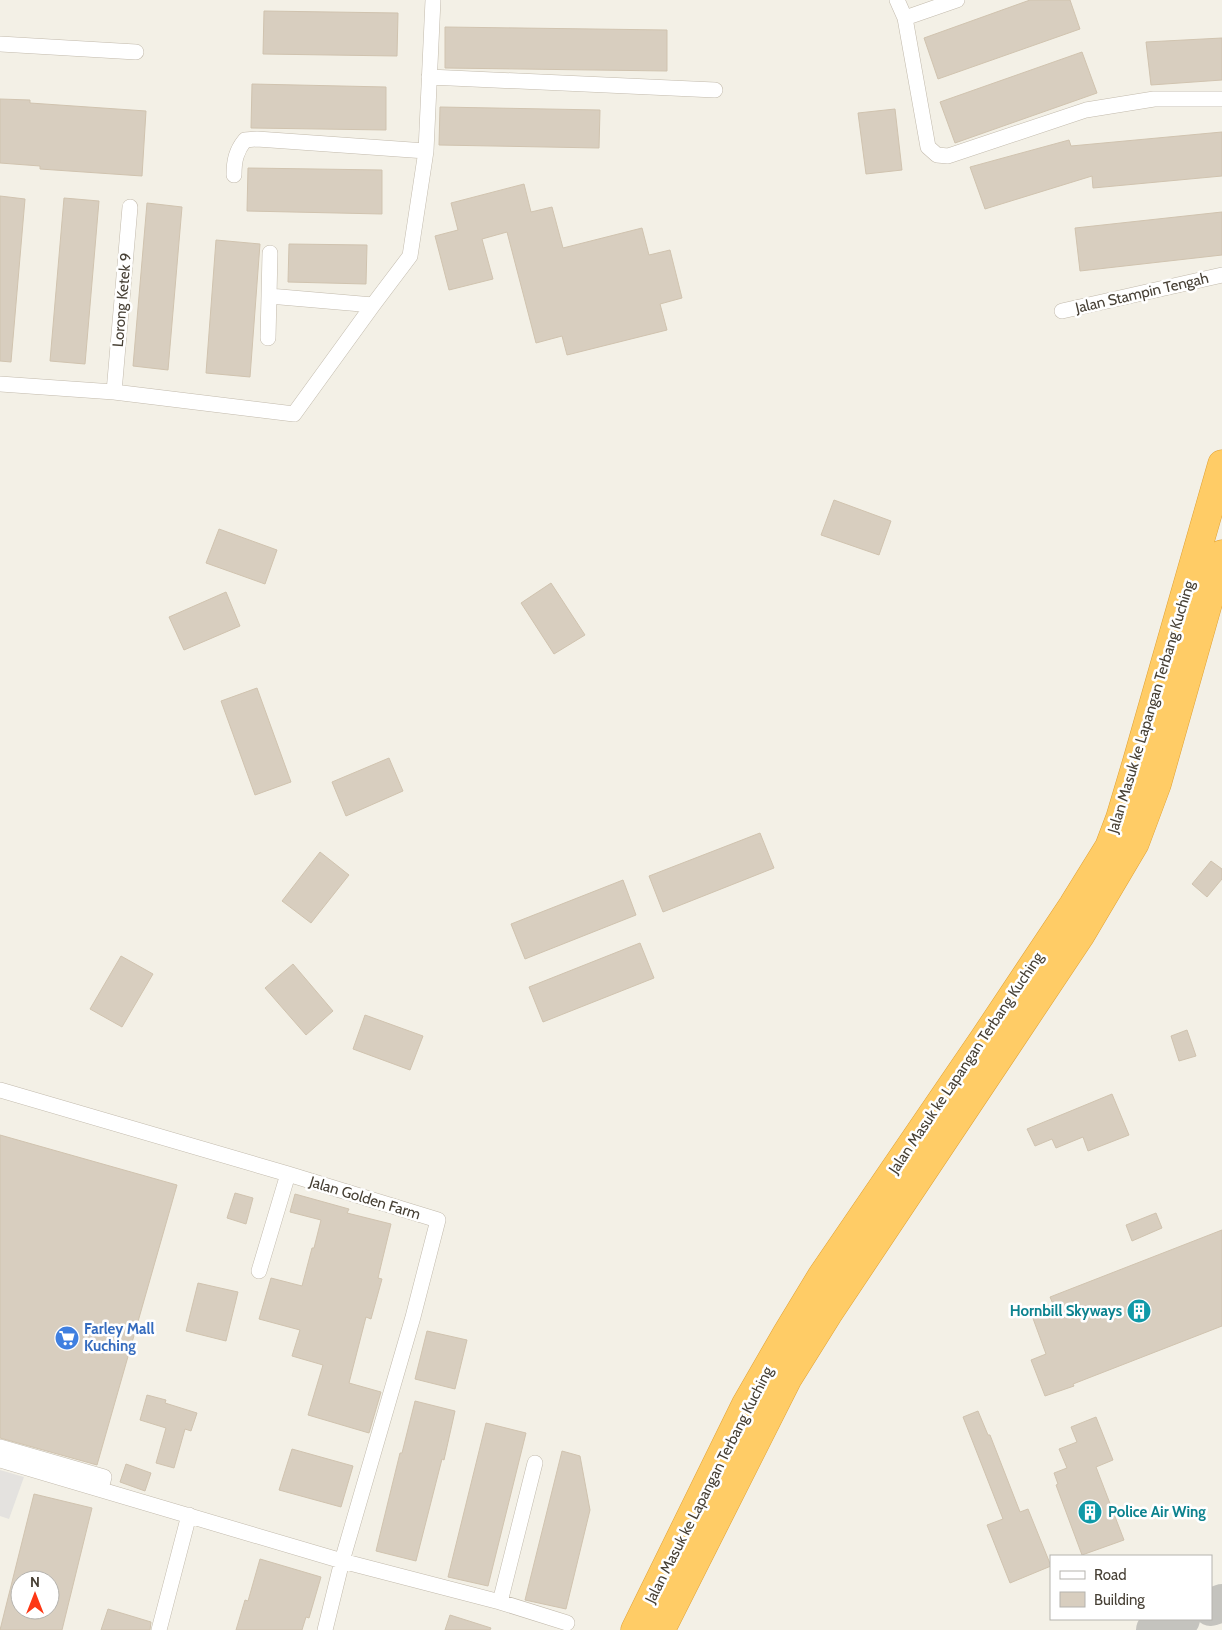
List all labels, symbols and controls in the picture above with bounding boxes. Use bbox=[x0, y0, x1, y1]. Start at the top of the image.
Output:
street label: Lorong Ketek 9 bbox=[109, 252, 135, 348]
street label: Jalan Stampin Tengah bbox=[1073, 269, 1210, 317]
street label: Jalan Masuk ke Lapangan Terbang Kuching bbox=[1104, 578, 1198, 836]
street label: Jalan Masuk ke Lapangan Terbang Kuching bbox=[884, 948, 1047, 1178]
street label: Jalan Golden Farm bbox=[306, 1172, 423, 1223]
building icon: Hornbill Skyways bbox=[1126, 1298, 1152, 1324]
place label: Hornbill Skyways bbox=[1010, 1302, 1122, 1320]
place label: Farley Mall Kuching bbox=[84, 1320, 154, 1355]
supermarket icon: Farley Mall Kuching bbox=[54, 1325, 80, 1351]
street label: Jalan Masuk ke Lapangan Terbang Kuching bbox=[641, 1363, 777, 1607]
building icon: Police Air Wing bbox=[1077, 1499, 1103, 1525]
place label: Police Air Wing bbox=[1108, 1503, 1206, 1521]
legend bbox=[1050, 1555, 1212, 1620]
text: Road bbox=[1094, 1566, 1127, 1584]
north arrow bbox=[10, 1570, 60, 1620]
text: N bbox=[30, 1573, 40, 1591]
text: Building bbox=[1094, 1591, 1145, 1609]

